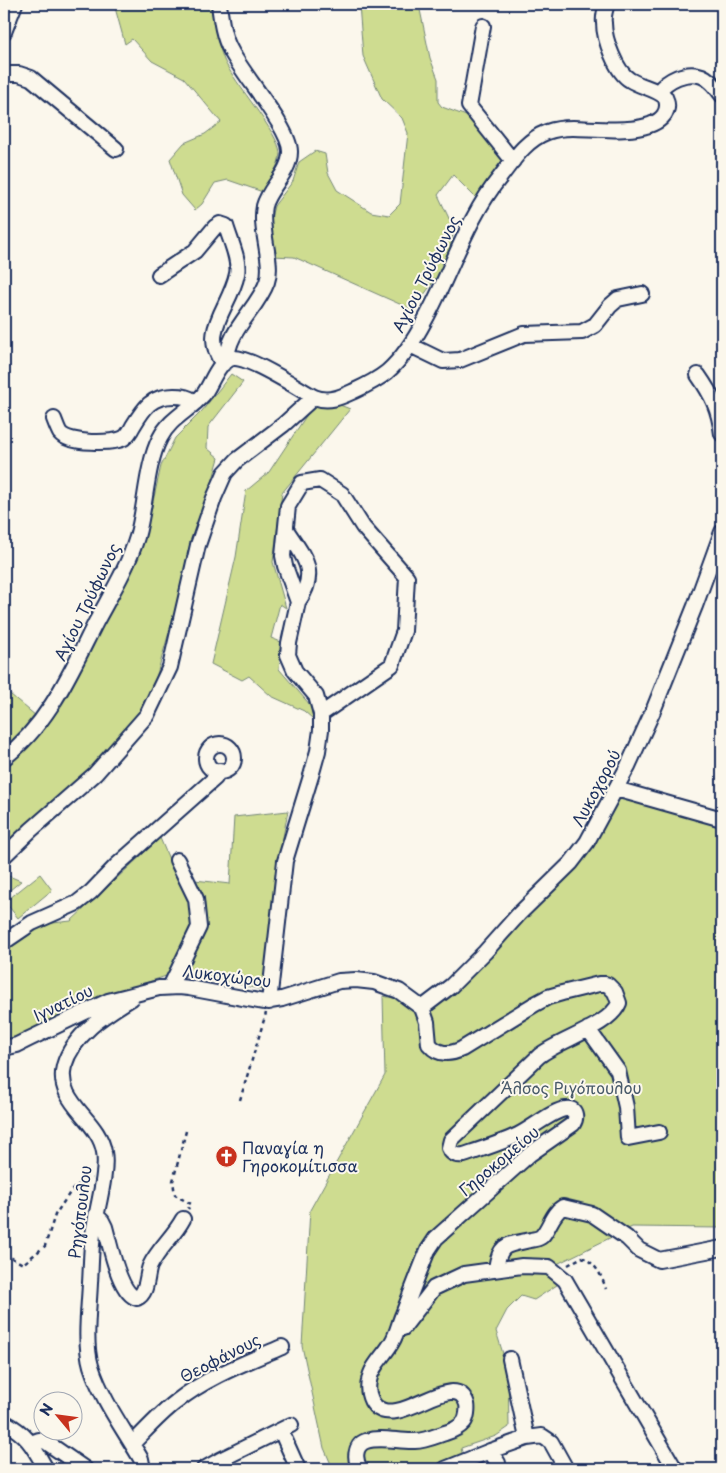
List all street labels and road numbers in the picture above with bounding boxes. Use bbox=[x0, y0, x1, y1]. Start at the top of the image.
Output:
street label: Αγίου Τρύφωνος bbox=[385, 211, 465, 336]
street label: Αγίου Τρύφωνος bbox=[47, 539, 125, 665]
street label: Λυκοχορού bbox=[565, 745, 626, 830]
street label: Λυκοχώρου bbox=[181, 958, 273, 992]
street label: Ιγνατίου bbox=[29, 977, 96, 1027]
street label: Γηροκομείου bbox=[453, 1119, 544, 1201]
street label: Ρηγόπουλου bbox=[61, 1164, 97, 1260]
street label: Θεοφάνους bbox=[175, 1327, 264, 1388]

